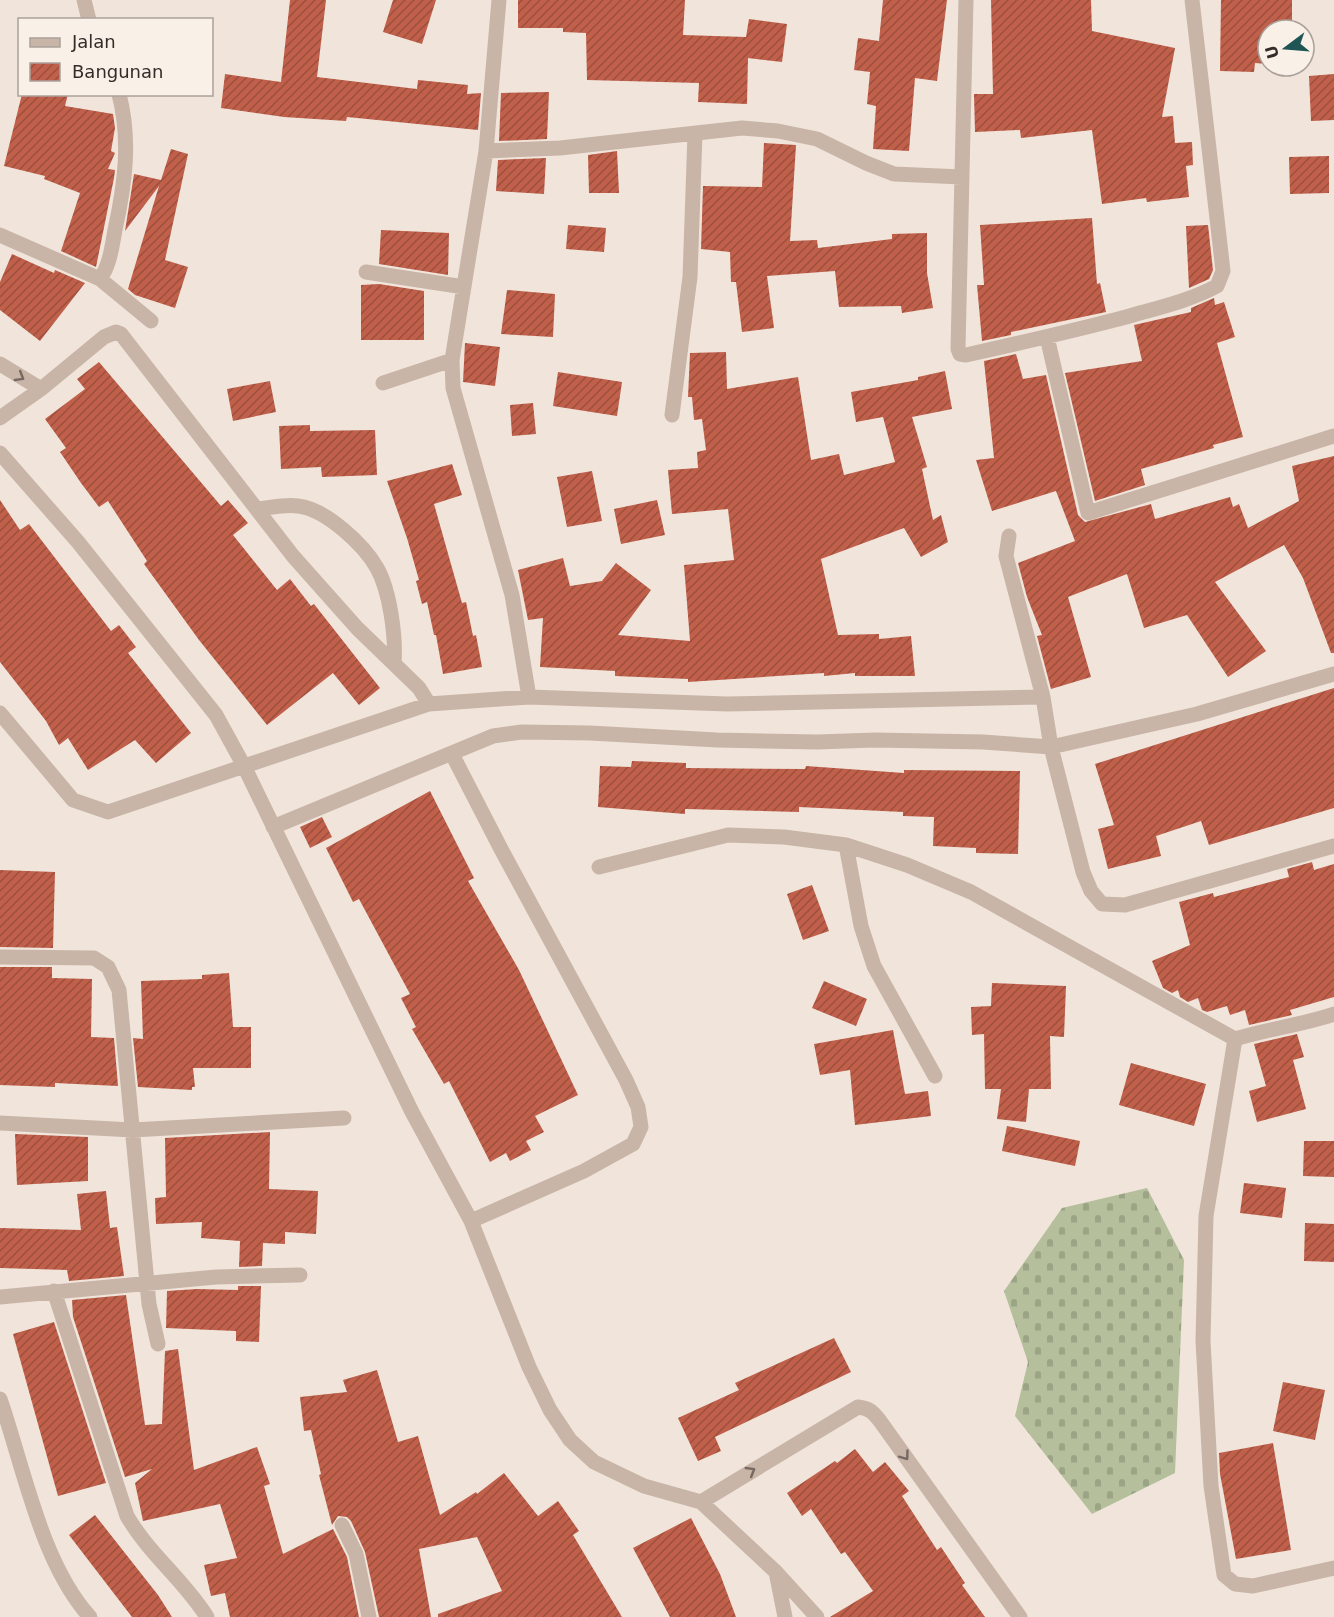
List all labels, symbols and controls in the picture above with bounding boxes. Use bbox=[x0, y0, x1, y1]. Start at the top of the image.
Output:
legend bbox=[18, 18, 213, 96]
north arrow bbox=[1256, 18, 1316, 78]
text: Jalan bbox=[71, 31, 116, 52]
text: U bbox=[1261, 43, 1283, 61]
text: Bangunan bbox=[72, 61, 163, 82]
one-way arrow bbox=[14, 369, 24, 381]
one-way arrow bbox=[898, 1449, 909, 1460]
one-way arrow bbox=[745, 1467, 755, 1479]

